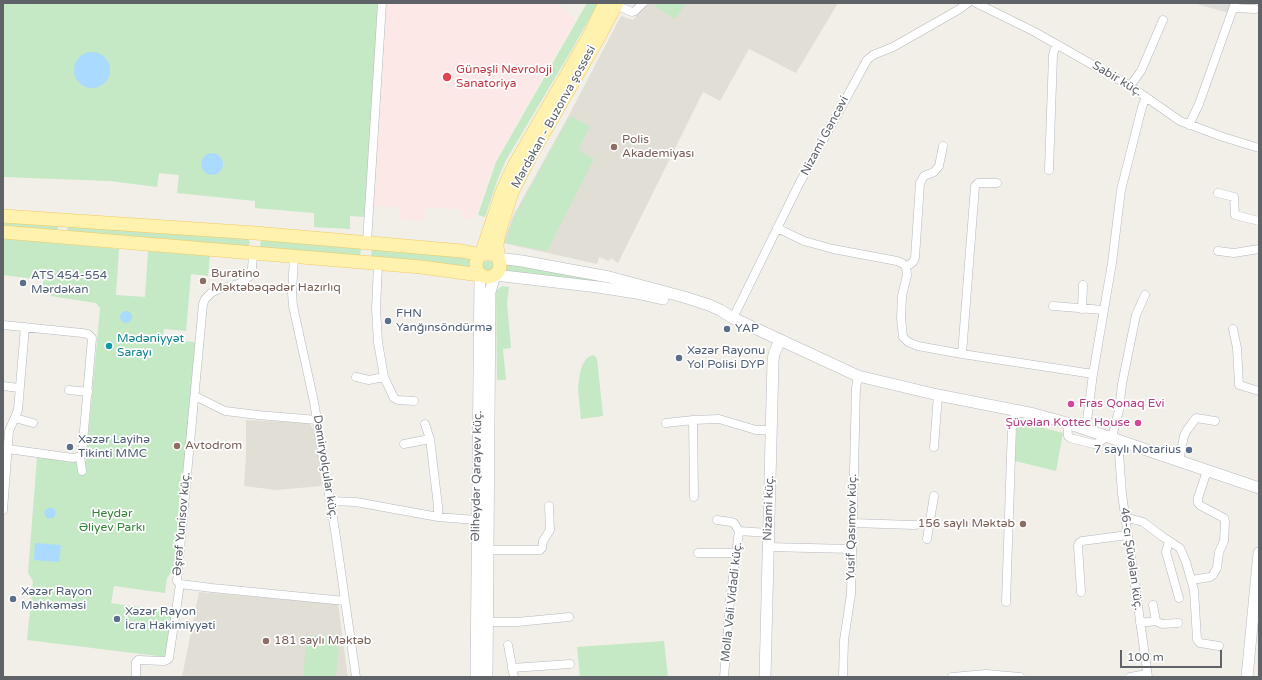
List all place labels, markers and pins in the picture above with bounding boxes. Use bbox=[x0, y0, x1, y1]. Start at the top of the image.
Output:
place label: Günəşli Nevroloji Sanatoriya bbox=[456, 63, 552, 91]
marker: Günəşli Nevroloji Sanatoriya bbox=[441, 71, 453, 83]
place label: Polis Akademiyası bbox=[622, 133, 694, 161]
marker: Polis Akademiyası bbox=[609, 142, 619, 152]
place label: Buratino Məktəbəqədər Hazırlıq bbox=[211, 267, 341, 295]
place label: ATS 454-554 Mərdəkan bbox=[31, 269, 107, 297]
marker: Buratino Məktəbəqədər Hazırlıq bbox=[198, 276, 208, 286]
marker: ATS 454-554 Mərdəkan bbox=[18, 278, 28, 288]
place label: FHN Yanğınsöndürmə bbox=[396, 307, 492, 335]
marker: FHN Yanğınsöndürmə bbox=[383, 316, 393, 326]
place label: YAP bbox=[735, 322, 759, 336]
marker: YAP bbox=[722, 324, 732, 334]
place label: Mədəniyyət Sarayı bbox=[117, 332, 184, 360]
marker: Mədəniyyət Sarayı bbox=[104, 341, 114, 351]
place label: Xəzər Rayonu Yol Polisi DYP bbox=[687, 344, 765, 372]
marker: Xəzər Rayonu Yol Polisi DYP bbox=[674, 353, 684, 363]
place label: Fras Qonaq Evi bbox=[1079, 397, 1165, 411]
marker: Fras Qonaq Evi bbox=[1066, 399, 1076, 409]
place label: Şüvəlan Kottec House bbox=[1005, 416, 1130, 430]
marker: Şüvəlan Kottec House bbox=[1133, 418, 1143, 428]
place label: Xəzər Layihə Tikinti MMC bbox=[78, 433, 150, 461]
place label: Avtodrom bbox=[185, 439, 242, 453]
marker: Avtodrom bbox=[172, 441, 182, 451]
marker: Xəzər Layihə Tikinti MMC bbox=[65, 442, 75, 452]
place label: 7 saylı Notarius bbox=[1094, 443, 1181, 457]
marker: 7 saylı Notarius bbox=[1184, 445, 1194, 455]
place label: 156 saylı Məktəb bbox=[918, 517, 1015, 531]
marker: 156 saylı Məktəb bbox=[1018, 519, 1028, 529]
place label: Xəzər Rayon Məhkəməsi bbox=[21, 585, 92, 613]
marker: Xəzər Rayon Məhkəməsi bbox=[8, 594, 18, 604]
place label: Xəzər Rayon İcra Hakimiyyəti bbox=[125, 605, 216, 633]
marker: Xəzər Rayon İcra Hakimiyyəti bbox=[112, 614, 122, 624]
place label: 181 saylı Məktəb bbox=[274, 634, 371, 648]
marker: 181 saylı Məktəb bbox=[261, 636, 271, 646]

